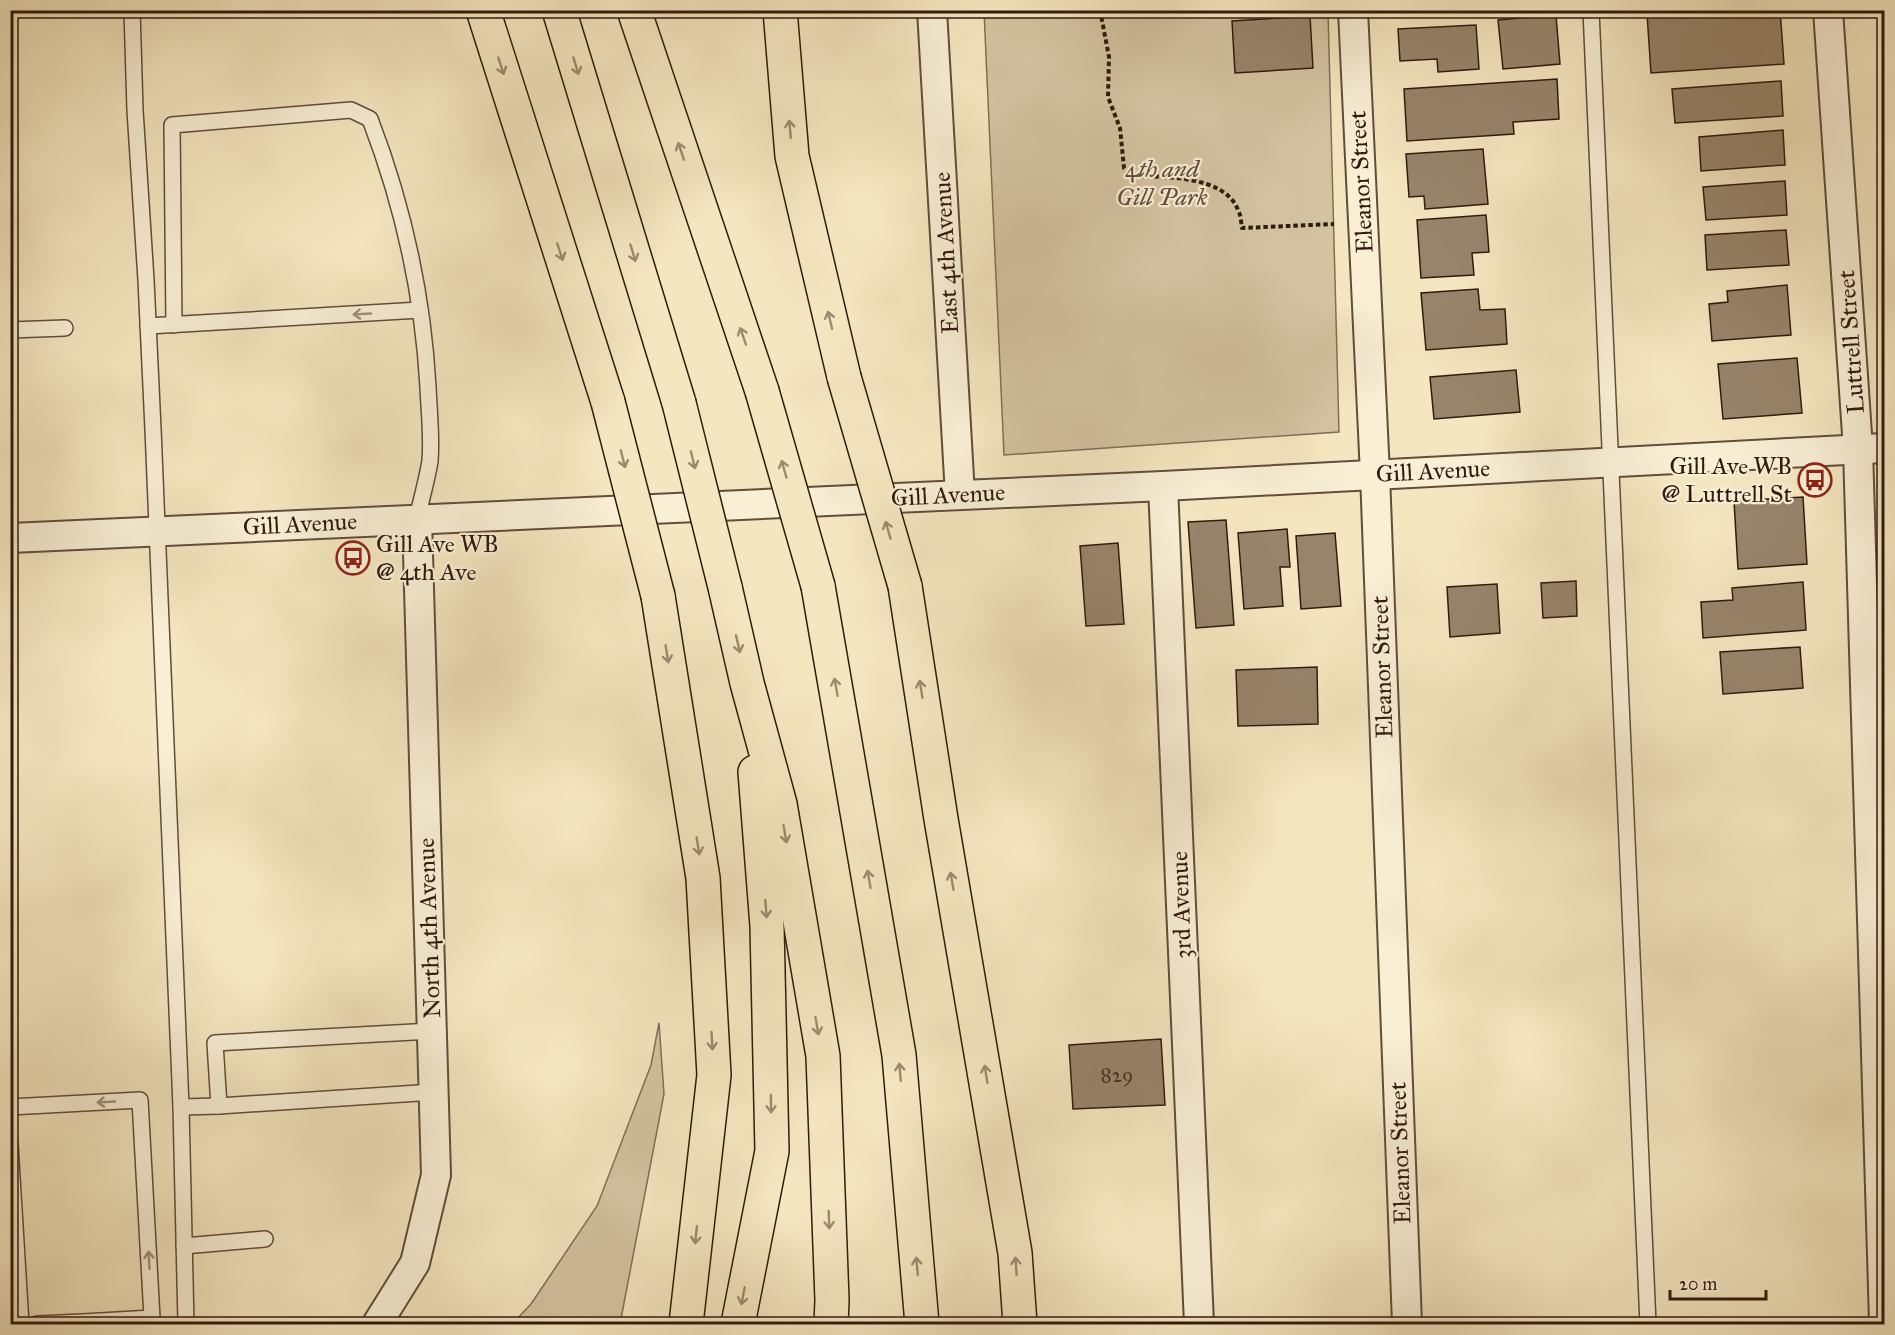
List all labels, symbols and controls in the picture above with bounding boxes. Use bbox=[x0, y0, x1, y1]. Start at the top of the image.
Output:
one-way arrow bbox=[496, 56, 507, 75]
one-way arrow bbox=[571, 57, 582, 76]
street label: Eleanor Street bbox=[1342, 109, 1380, 254]
one-way arrow bbox=[784, 120, 795, 140]
one-way arrow bbox=[675, 142, 686, 161]
park label: 4th and Gill Park bbox=[1116, 154, 1208, 212]
street label: East 4th Avenue bbox=[927, 171, 965, 335]
one-way arrow bbox=[555, 242, 566, 261]
one-way arrow bbox=[628, 243, 639, 262]
street label: Luttrell Street bbox=[1831, 269, 1871, 415]
one-way arrow bbox=[353, 308, 373, 319]
one-way arrow bbox=[824, 311, 836, 330]
one-way arrow bbox=[737, 327, 748, 346]
one-way arrow bbox=[617, 449, 629, 468]
one-way arrow bbox=[687, 450, 699, 469]
place label: Gill Ave WB @ Luttrell St bbox=[1662, 451, 1793, 509]
street label: Gill Avenue bbox=[1375, 453, 1491, 489]
one-way arrow bbox=[778, 460, 789, 479]
bus stop icon: Gill Ave WB @ Luttrell St bbox=[1797, 462, 1833, 498]
street label: Gill Avenue bbox=[890, 477, 1006, 513]
street label: Gill Avenue bbox=[242, 506, 358, 542]
one-way arrow bbox=[882, 521, 893, 540]
place label: Gill Ave WB @ 4th Ave bbox=[376, 529, 499, 587]
bus stop icon: Gill Ave WB @ 4th Ave bbox=[335, 540, 371, 576]
street label: Eleanor Street bbox=[1365, 595, 1399, 739]
one-way arrow bbox=[733, 634, 745, 653]
one-way arrow bbox=[662, 643, 673, 663]
one-way arrow bbox=[830, 678, 841, 698]
one-way arrow bbox=[915, 680, 926, 699]
one-way arrow bbox=[779, 823, 790, 843]
one-way arrow bbox=[692, 836, 703, 856]
street label: North 4th Avenue bbox=[411, 837, 447, 1019]
street label: 3rd Avenue bbox=[1164, 851, 1198, 959]
one-way arrow bbox=[864, 870, 875, 890]
one-way arrow bbox=[947, 872, 958, 892]
one-way arrow bbox=[760, 899, 771, 919]
one-way arrow bbox=[812, 1015, 823, 1035]
one-way arrow bbox=[707, 1030, 718, 1050]
one-way arrow bbox=[894, 1062, 905, 1082]
house number: 829 bbox=[1101, 1062, 1133, 1088]
one-way arrow bbox=[980, 1064, 991, 1084]
street label: Eleanor Street bbox=[1383, 1081, 1417, 1225]
one-way arrow bbox=[765, 1093, 777, 1113]
one-way arrow bbox=[96, 1096, 116, 1107]
one-way arrow bbox=[823, 1210, 834, 1230]
one-way arrow bbox=[690, 1224, 701, 1244]
one-way arrow bbox=[143, 1251, 154, 1271]
one-way arrow bbox=[911, 1257, 922, 1277]
one-way arrow bbox=[1010, 1257, 1021, 1277]
scale bar bbox=[1670, 1263, 1766, 1301]
text: 20 m bbox=[1679, 1273, 1717, 1295]
one-way arrow bbox=[737, 1286, 749, 1305]

